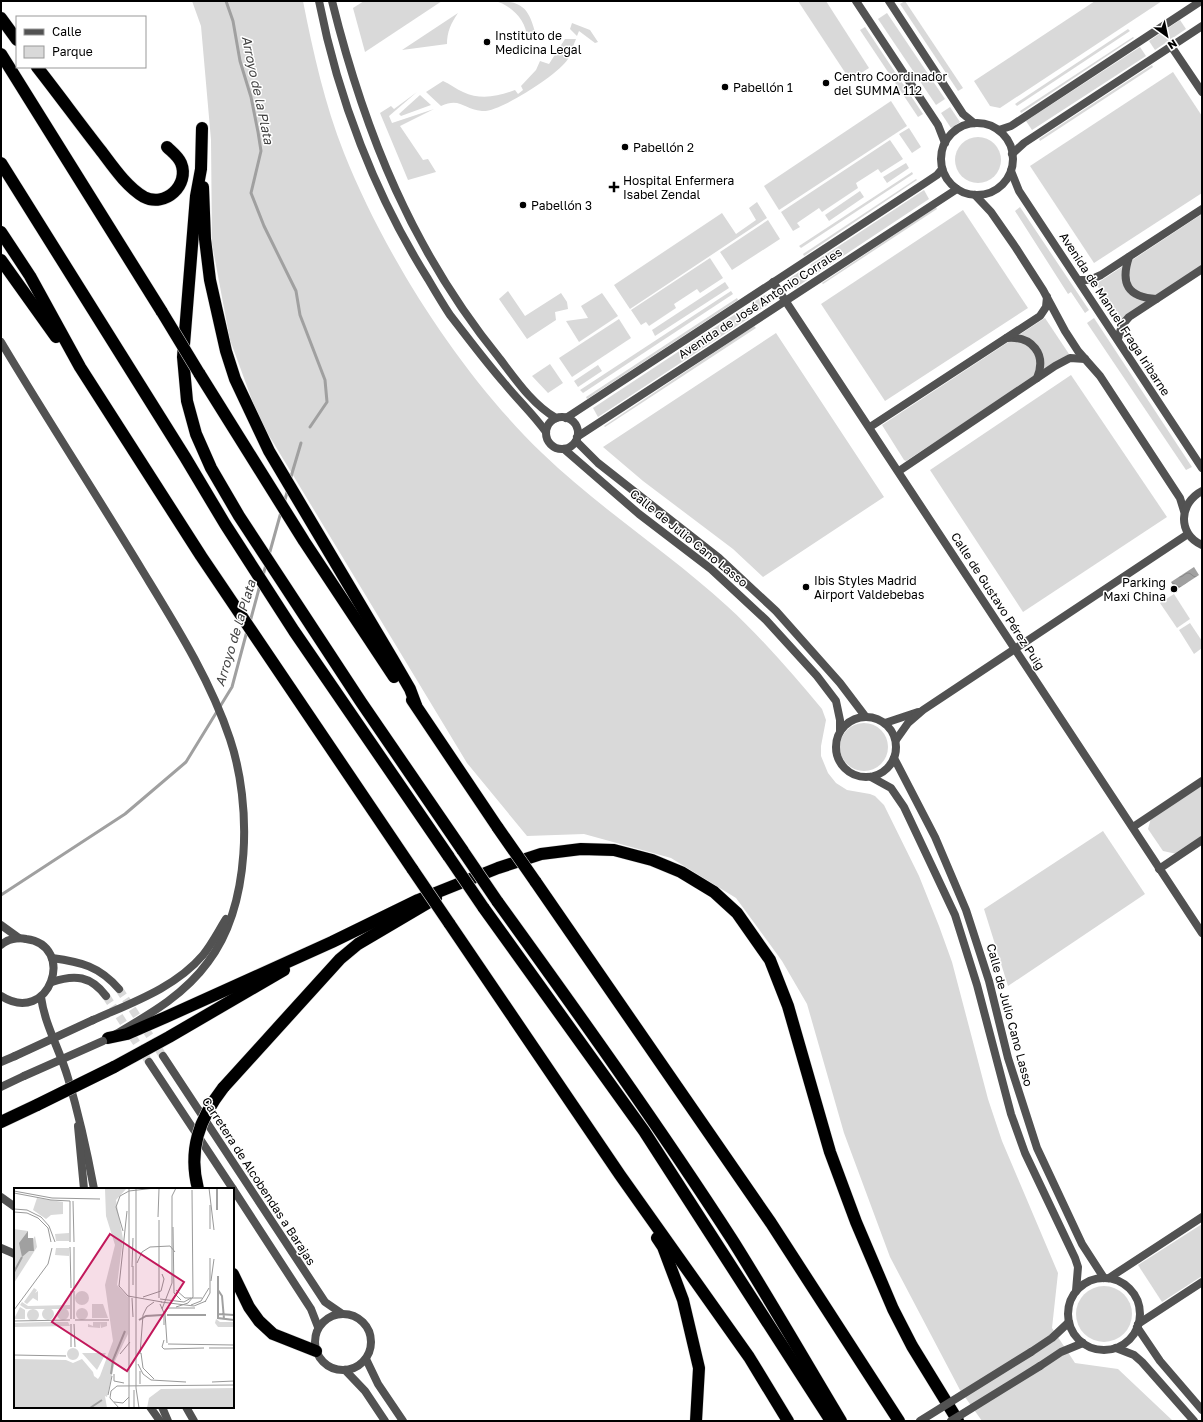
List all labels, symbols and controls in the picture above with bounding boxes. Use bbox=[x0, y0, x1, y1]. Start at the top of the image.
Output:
legend bbox=[16, 16, 146, 68]
north arrow bbox=[1147, 16, 1187, 56]
text: Calle bbox=[52, 24, 82, 39]
place label: Instituto de Medicina Legal bbox=[495, 28, 582, 57]
water label: Arroyo de la Plata bbox=[239, 34, 277, 146]
marker: Instituto de Medicina Legal bbox=[482, 37, 492, 47]
text: N bbox=[1166, 37, 1180, 53]
text: Parque bbox=[52, 44, 93, 59]
place label: Centro Coordinador del SUMMA 112 bbox=[834, 69, 947, 98]
marker: Centro Coordinador del SUMMA 112 bbox=[821, 78, 831, 88]
place label: Pabellón 1 bbox=[733, 80, 793, 95]
marker: Pabellón 1 bbox=[720, 82, 730, 92]
place label: Pabellón 2 bbox=[633, 140, 694, 155]
marker: Pabellón 2 bbox=[620, 142, 630, 152]
place label: Hospital Enfermera Isabel Zendal bbox=[623, 173, 734, 202]
marker: Hospital Enfermera Isabel Zendal bbox=[608, 181, 620, 193]
place label: Pabellón 3 bbox=[531, 198, 592, 213]
marker: Pabellón 3 bbox=[518, 200, 528, 210]
street label: Avenida de Manuel Fraga Iribarne bbox=[1056, 229, 1174, 399]
street label: Avenida de José Antonio Corrales bbox=[675, 244, 845, 362]
street label: Calle de Julio Cano Lasso bbox=[627, 486, 751, 590]
street label: Calle de Gustavo Pérez Puig bbox=[948, 529, 1048, 673]
place label: Ibis Styles Madrid Airport Valdebebas bbox=[814, 573, 924, 602]
place label: Parking Maxi China bbox=[1103, 575, 1166, 604]
water label: Arroyo de la Plata bbox=[211, 577, 259, 688]
marker: Ibis Styles Madrid Airport Valdebebas bbox=[801, 582, 811, 592]
marker: Parking Maxi China bbox=[1169, 584, 1179, 594]
street label: Calle de Julio Cano Lasso bbox=[984, 942, 1036, 1088]
street label: Carretera de Alcobendas a Barajas bbox=[199, 1094, 319, 1268]
inset map bbox=[14, 1188, 234, 1408]

